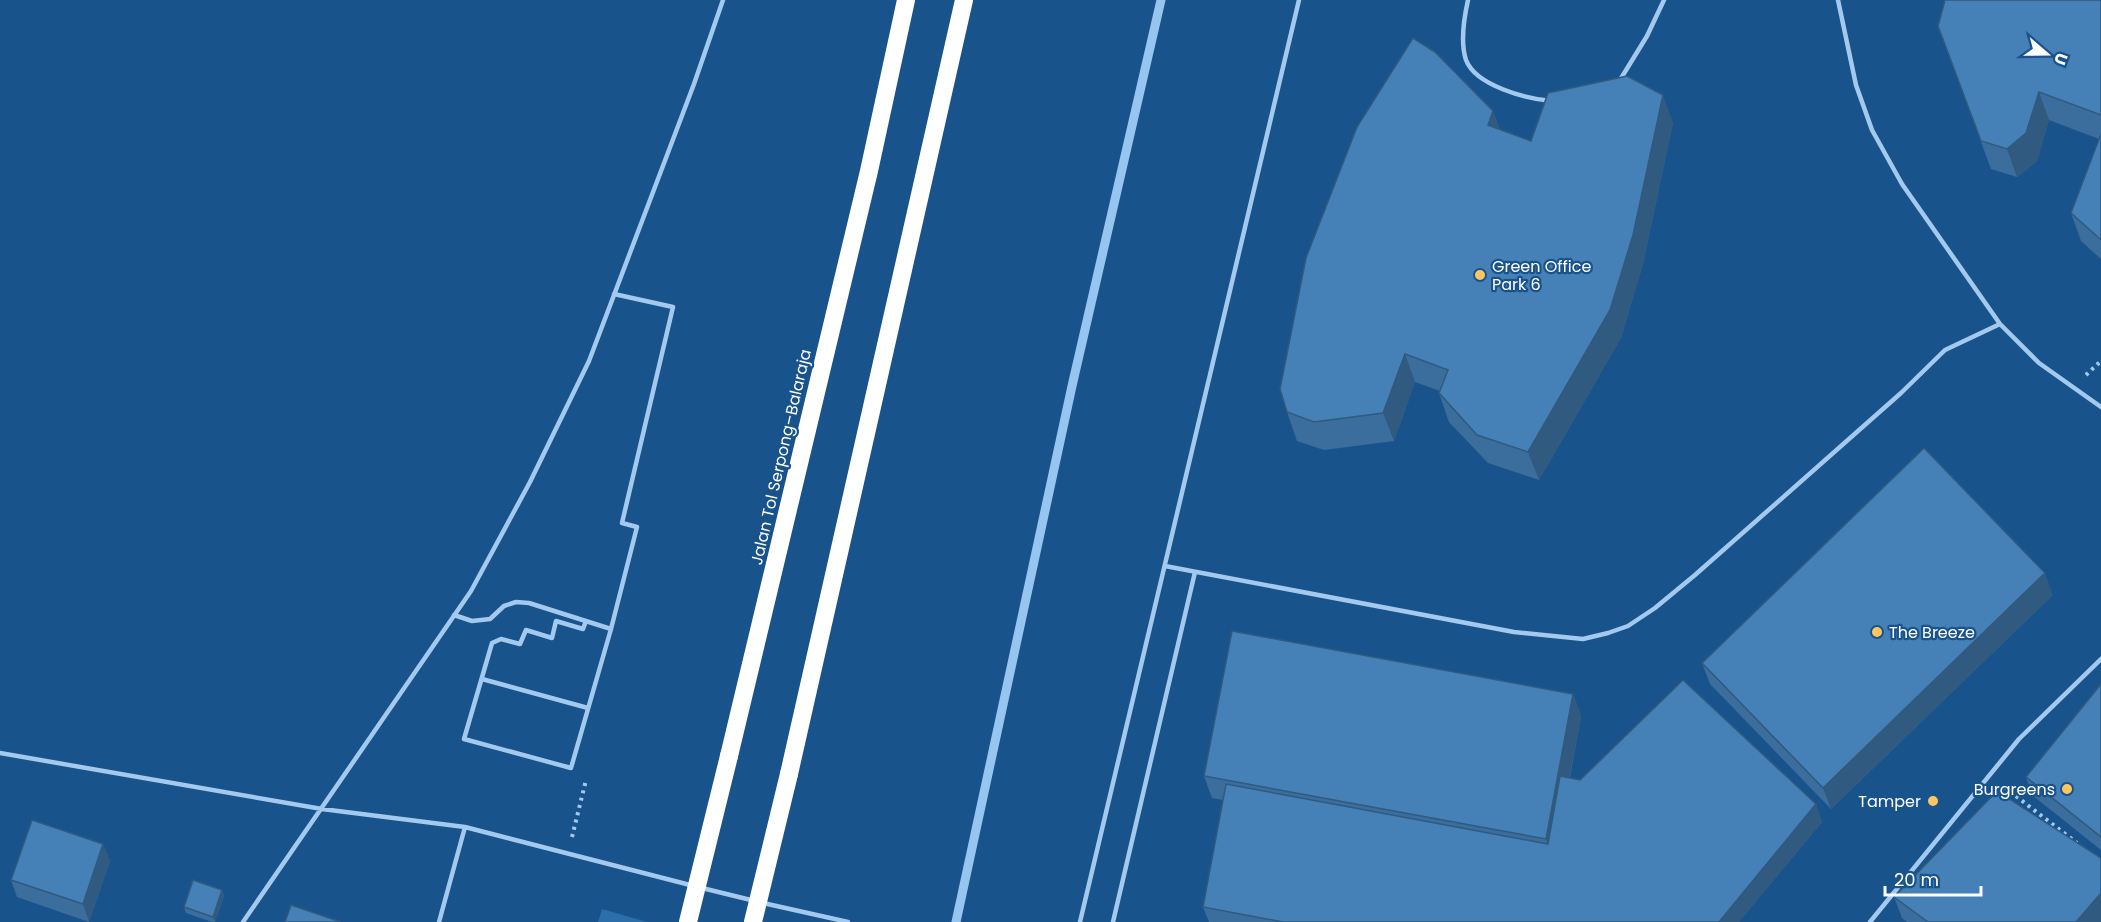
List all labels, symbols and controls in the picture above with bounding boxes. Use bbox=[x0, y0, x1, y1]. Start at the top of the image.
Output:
north arrow bbox=[2017, 24, 2077, 84]
text: U bbox=[2048, 50, 2073, 68]
place label: Green Office Park 6 bbox=[1492, 255, 1592, 296]
marker: Green Office Park 6 bbox=[1473, 268, 1487, 282]
street label: Jalan Tol Serpong–Balaraja bbox=[745, 347, 817, 567]
place label: The Breeze bbox=[1889, 621, 1975, 644]
marker: The Breeze bbox=[1870, 625, 1884, 639]
place label: Burgreens bbox=[1974, 778, 2055, 801]
marker: Burgreens bbox=[2060, 782, 2074, 796]
place label: Tamper bbox=[1858, 790, 1921, 813]
marker: Tamper bbox=[1926, 794, 1940, 808]
scale bar bbox=[1885, 859, 1981, 897]
text: 20 m bbox=[1894, 867, 1939, 892]

